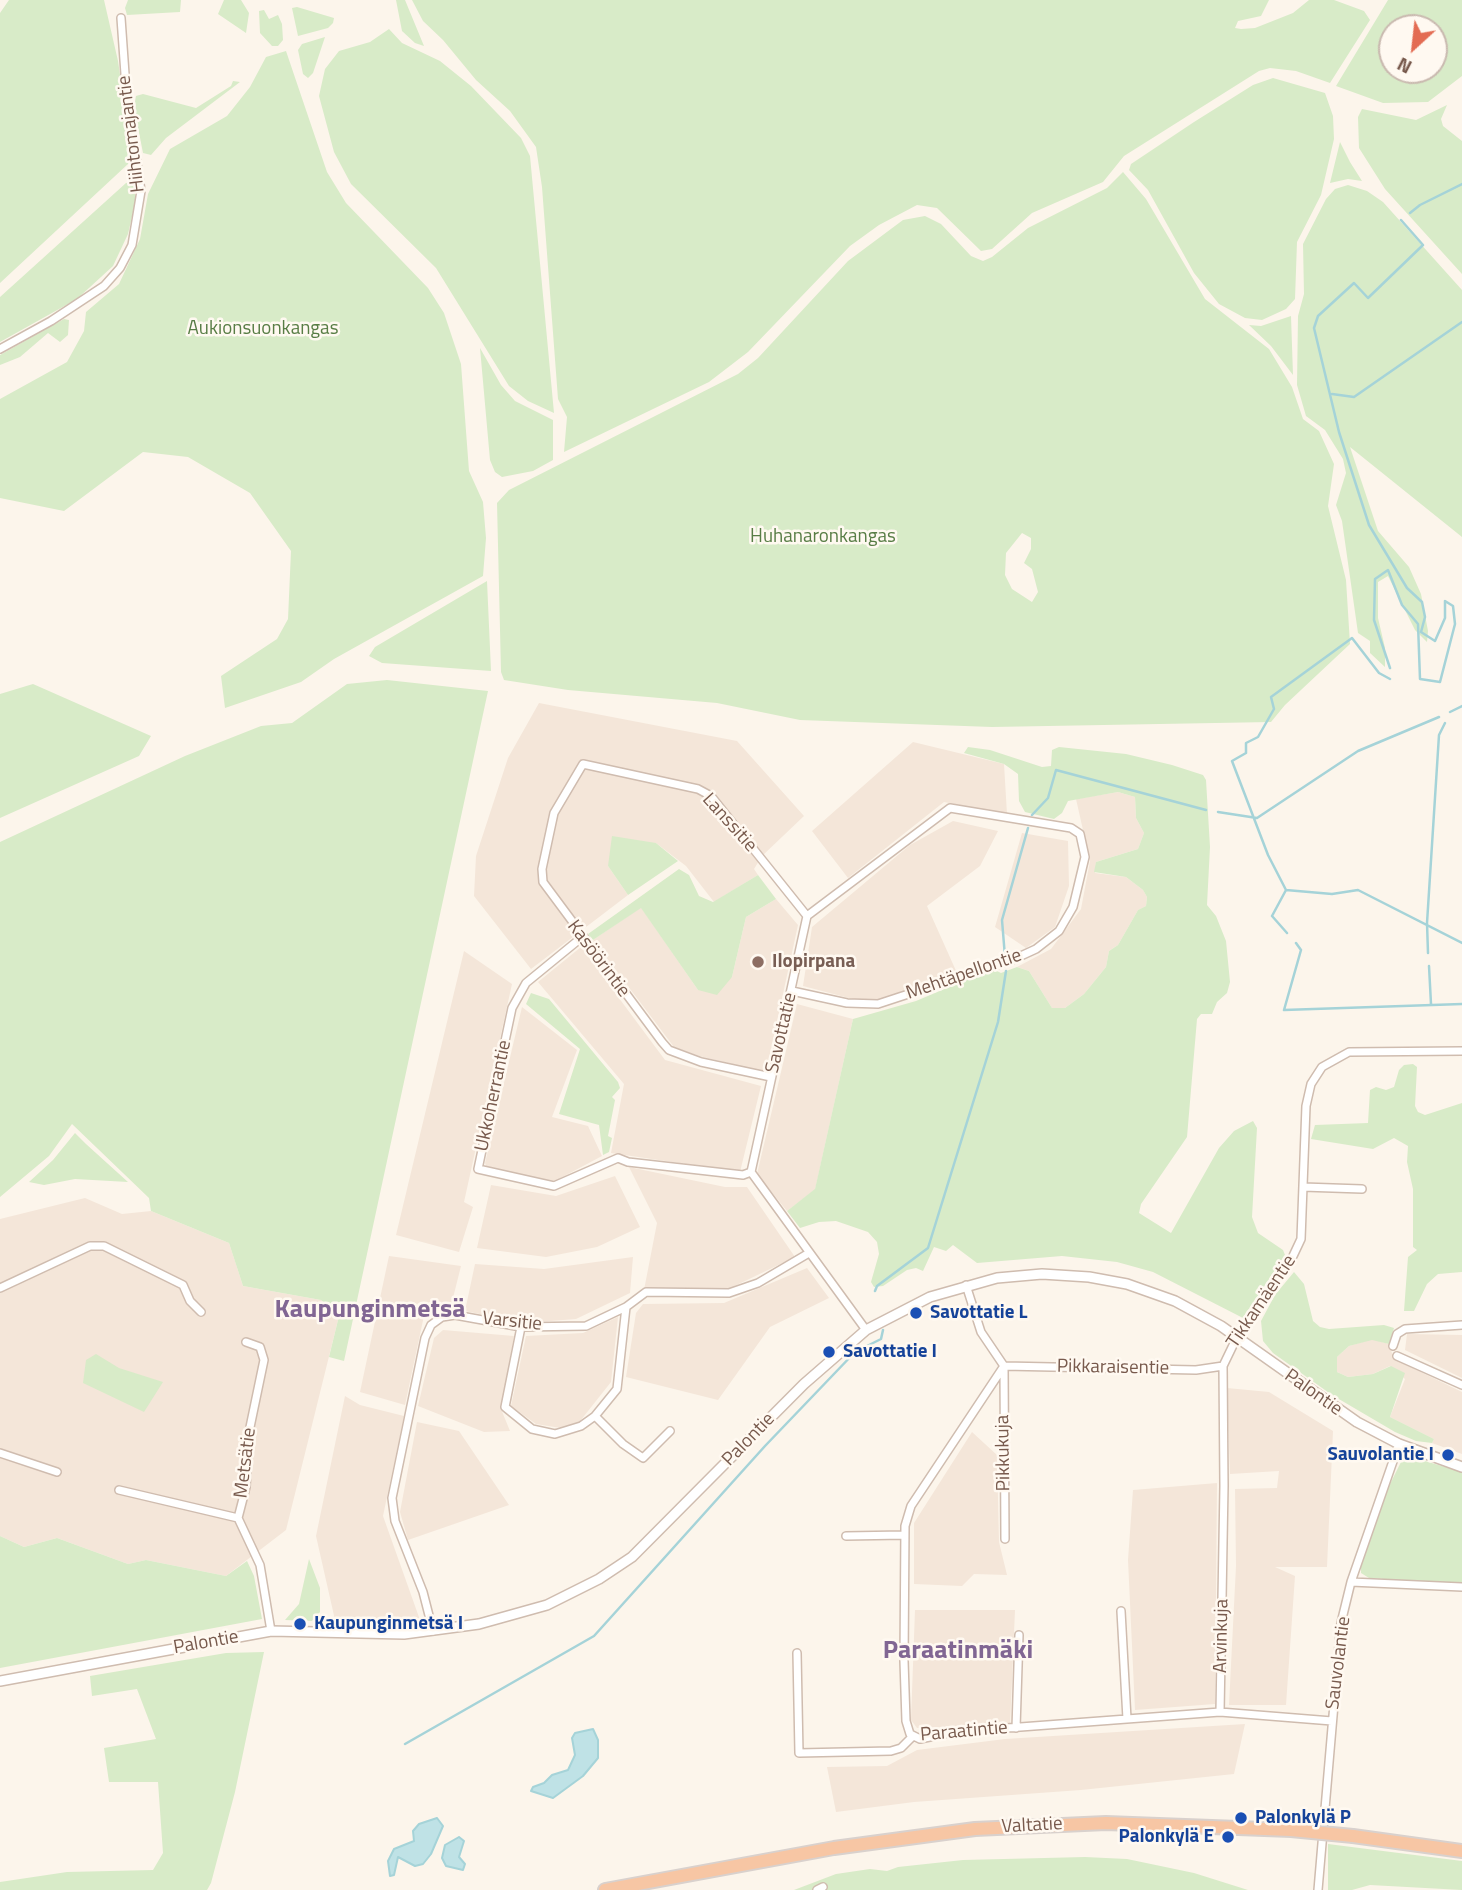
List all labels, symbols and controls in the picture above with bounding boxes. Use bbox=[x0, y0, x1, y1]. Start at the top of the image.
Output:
north arrow bbox=[1378, 14, 1448, 84]
text: N bbox=[1392, 50, 1417, 82]
street label: Hiihtomajantie bbox=[114, 74, 150, 194]
park label: Aukionsuonkangas bbox=[188, 318, 338, 340]
park label: Huhanaronkangas bbox=[750, 526, 896, 548]
street label: Lanssitie bbox=[697, 789, 761, 857]
street label: Kasöörintie bbox=[562, 916, 634, 1002]
street label: Mehtäpellontie bbox=[903, 945, 1025, 1005]
place label: Ilopirpana bbox=[772, 951, 855, 973]
marker: Ilopirpana bbox=[750, 954, 766, 970]
street label: Savottatie bbox=[762, 991, 802, 1075]
street label: Ukkoherrantie bbox=[471, 1038, 517, 1154]
street label: Tikkamäentie bbox=[1223, 1251, 1301, 1353]
district label: Kaupunginmetsä bbox=[275, 1295, 465, 1327]
place label: Savottatie L bbox=[930, 1302, 1028, 1324]
marker: Savottatie L bbox=[908, 1305, 924, 1321]
street label: Varsitie bbox=[481, 1308, 543, 1336]
place label: Savottatie I bbox=[843, 1341, 937, 1363]
marker: Savottatie I bbox=[821, 1344, 837, 1360]
street label: Pikkaraisentie bbox=[1057, 1356, 1169, 1380]
street label: Palontie bbox=[1280, 1365, 1346, 1421]
street label: Palontie bbox=[718, 1408, 780, 1472]
street label: Pikkukuja bbox=[992, 1415, 1016, 1491]
street label: Metsätie bbox=[230, 1426, 262, 1500]
place label: Sauvolantie I bbox=[1328, 1444, 1434, 1466]
marker: Sauvolantie I bbox=[1440, 1447, 1456, 1463]
street label: Arvinkuja bbox=[1210, 1599, 1234, 1673]
place label: Kaupunginmetsä I bbox=[314, 1613, 463, 1635]
street label: Sauvolantie bbox=[1322, 1615, 1356, 1711]
marker: Kaupunginmetsä I bbox=[292, 1616, 308, 1632]
street label: Palontie bbox=[172, 1626, 240, 1660]
district label: Paraatinmäki bbox=[883, 1636, 1033, 1668]
street label: Paraatintie bbox=[919, 1717, 1009, 1747]
place label: Palonkylä P bbox=[1255, 1807, 1351, 1829]
marker: Palonkylä P bbox=[1233, 1810, 1249, 1826]
street label: Valtatie bbox=[1001, 1813, 1063, 1839]
place label: Palonkylä E bbox=[1119, 1826, 1214, 1848]
marker: Palonkylä E bbox=[1220, 1829, 1236, 1845]

